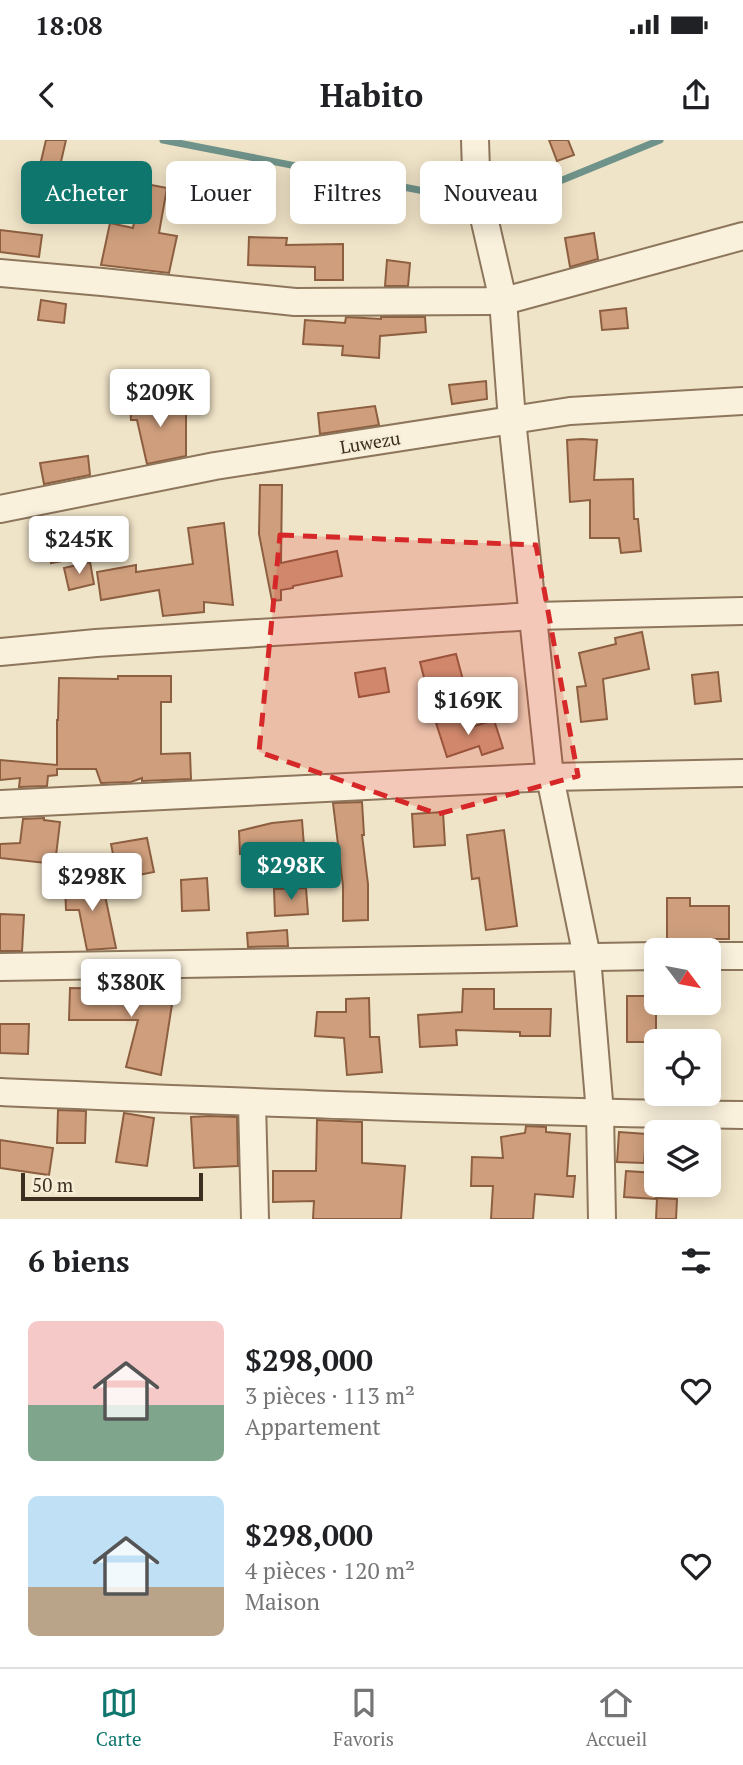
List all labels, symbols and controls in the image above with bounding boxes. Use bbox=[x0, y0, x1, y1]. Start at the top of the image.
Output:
text: 18:08 bbox=[35, 8, 103, 42]
text: Habito bbox=[320, 74, 423, 116]
icon: back bbox=[28, 76, 66, 114]
icon: share bbox=[677, 76, 715, 114]
chip: Acheter bbox=[21, 161, 152, 224]
chip: Louer bbox=[166, 161, 276, 224]
chip: Filtres bbox=[290, 161, 406, 224]
chip: Nouveau bbox=[420, 161, 562, 224]
pin: $209K bbox=[111, 370, 209, 429]
text: $209K bbox=[126, 376, 194, 407]
street label: Luwezu bbox=[338, 425, 402, 459]
pin: $245K bbox=[30, 516, 128, 576]
text: $245K bbox=[45, 523, 113, 554]
pin: $169K bbox=[419, 678, 517, 737]
text: $169K bbox=[434, 684, 502, 715]
pin: $298K bbox=[242, 842, 340, 902]
text: $298K bbox=[257, 849, 325, 880]
pin: $298K bbox=[43, 854, 141, 913]
text: $298K bbox=[58, 860, 126, 891]
north arrow bbox=[644, 938, 721, 1015]
map controls bbox=[644, 938, 721, 1197]
pin: $380K bbox=[82, 960, 180, 1019]
text: $380K bbox=[97, 966, 165, 997]
button: locate bbox=[644, 1029, 721, 1106]
button: layers bbox=[644, 1120, 721, 1197]
scale bar bbox=[21, 1170, 203, 1202]
text: 50 m bbox=[32, 1172, 73, 1197]
text: 6 biens bbox=[28, 1241, 130, 1281]
icon: filters bbox=[677, 1242, 715, 1280]
text: $298,000 bbox=[245, 1340, 373, 1380]
icon: home bbox=[84, 1349, 168, 1433]
icon: heart bbox=[677, 1372, 715, 1410]
text: 3 pièces · 113 m² bbox=[245, 1380, 415, 1411]
text: Appartement bbox=[245, 1411, 381, 1442]
text: $298,000 bbox=[245, 1515, 373, 1555]
icon: home bbox=[84, 1524, 168, 1608]
icon: heart bbox=[677, 1547, 715, 1585]
text: 4 pièces · 120 m² bbox=[245, 1555, 415, 1586]
text: Maison bbox=[245, 1586, 320, 1617]
tab: Carte bbox=[96, 1684, 142, 1751]
tab: Favoris bbox=[333, 1684, 394, 1751]
tab: Accueil bbox=[586, 1684, 647, 1751]

